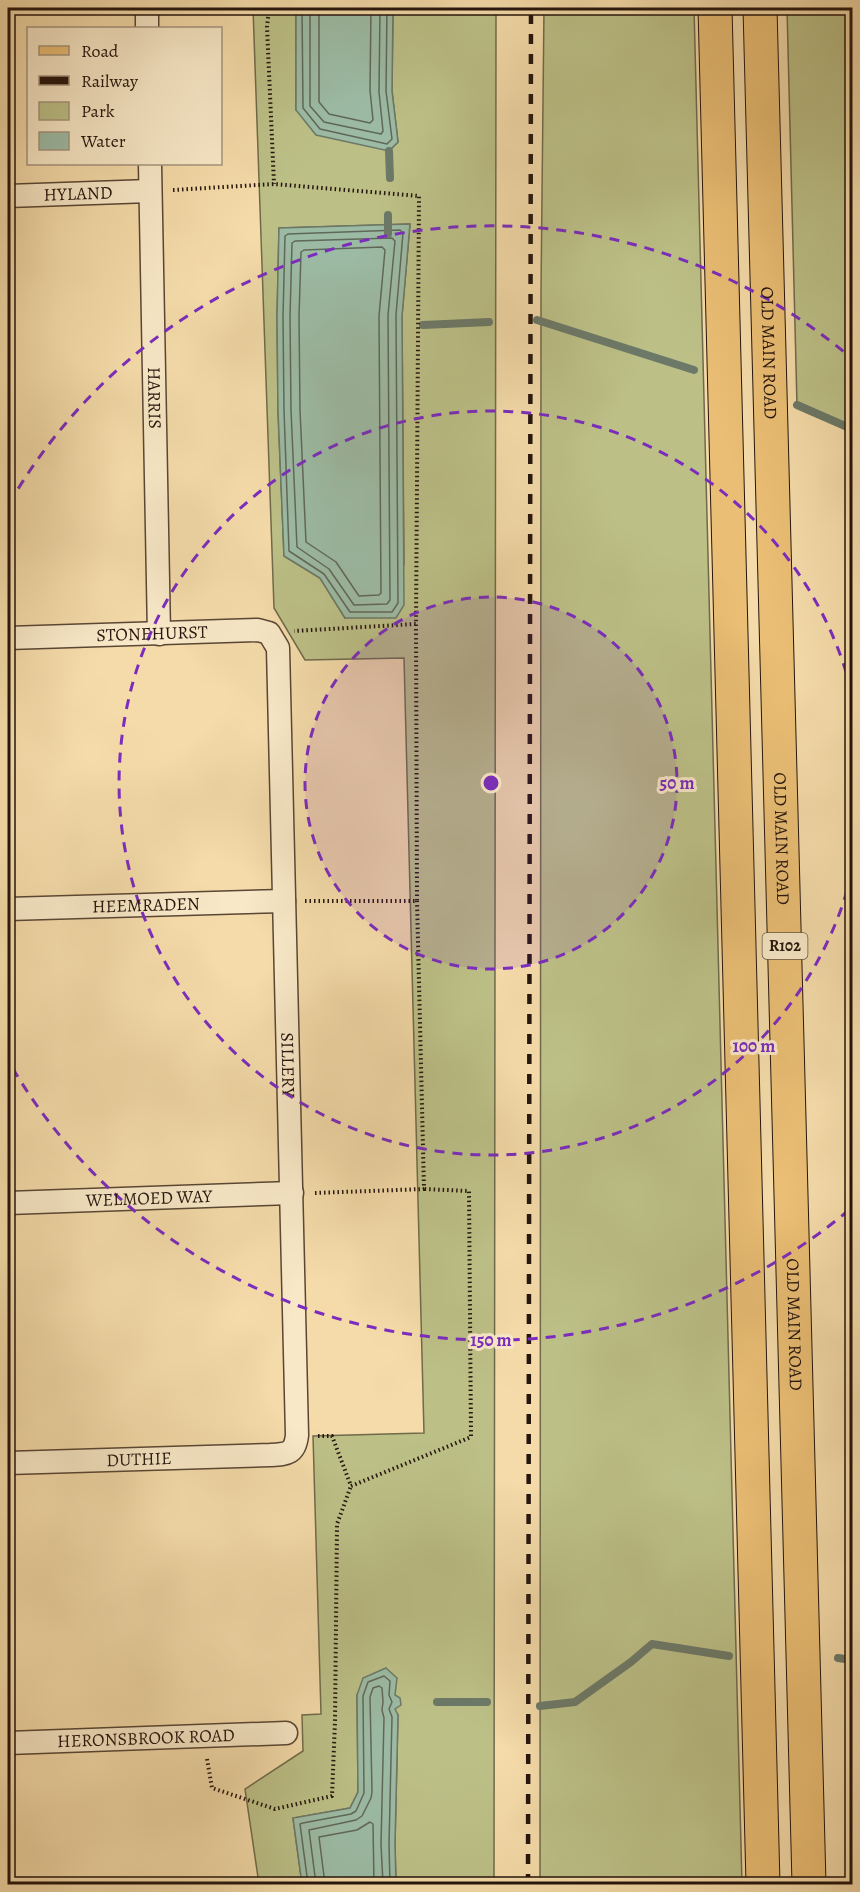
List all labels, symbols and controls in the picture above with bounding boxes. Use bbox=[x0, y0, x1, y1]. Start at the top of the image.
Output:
legend bbox=[27, 27, 222, 165]
text: Road bbox=[81, 39, 119, 63]
text: Railway bbox=[81, 69, 139, 93]
text: Park bbox=[81, 99, 115, 123]
text: Water bbox=[80, 129, 126, 153]
street label: HYLAND bbox=[43, 180, 113, 207]
street label: OLD MAIN ROAD bbox=[755, 286, 783, 419]
street label: HARRIS bbox=[142, 367, 167, 429]
street label: STONEHURST bbox=[96, 620, 208, 647]
text: 50 m bbox=[660, 771, 694, 795]
street label: OLD MAIN ROAD bbox=[768, 772, 795, 905]
centre of rings bbox=[481, 773, 501, 793]
street label: HEEMRADEN bbox=[92, 891, 200, 919]
road number: R102 bbox=[762, 933, 808, 959]
street label: SILLERY bbox=[275, 1032, 301, 1099]
text: 100 m bbox=[733, 1034, 775, 1058]
street label: WELMOED WAY bbox=[84, 1184, 214, 1212]
street label: OLD MAIN ROAD bbox=[781, 1258, 808, 1391]
text: 150 m bbox=[470, 1328, 512, 1352]
street label: DUTHIE bbox=[106, 1446, 172, 1472]
street label: HERONSBROOK ROAD bbox=[57, 1723, 235, 1753]

